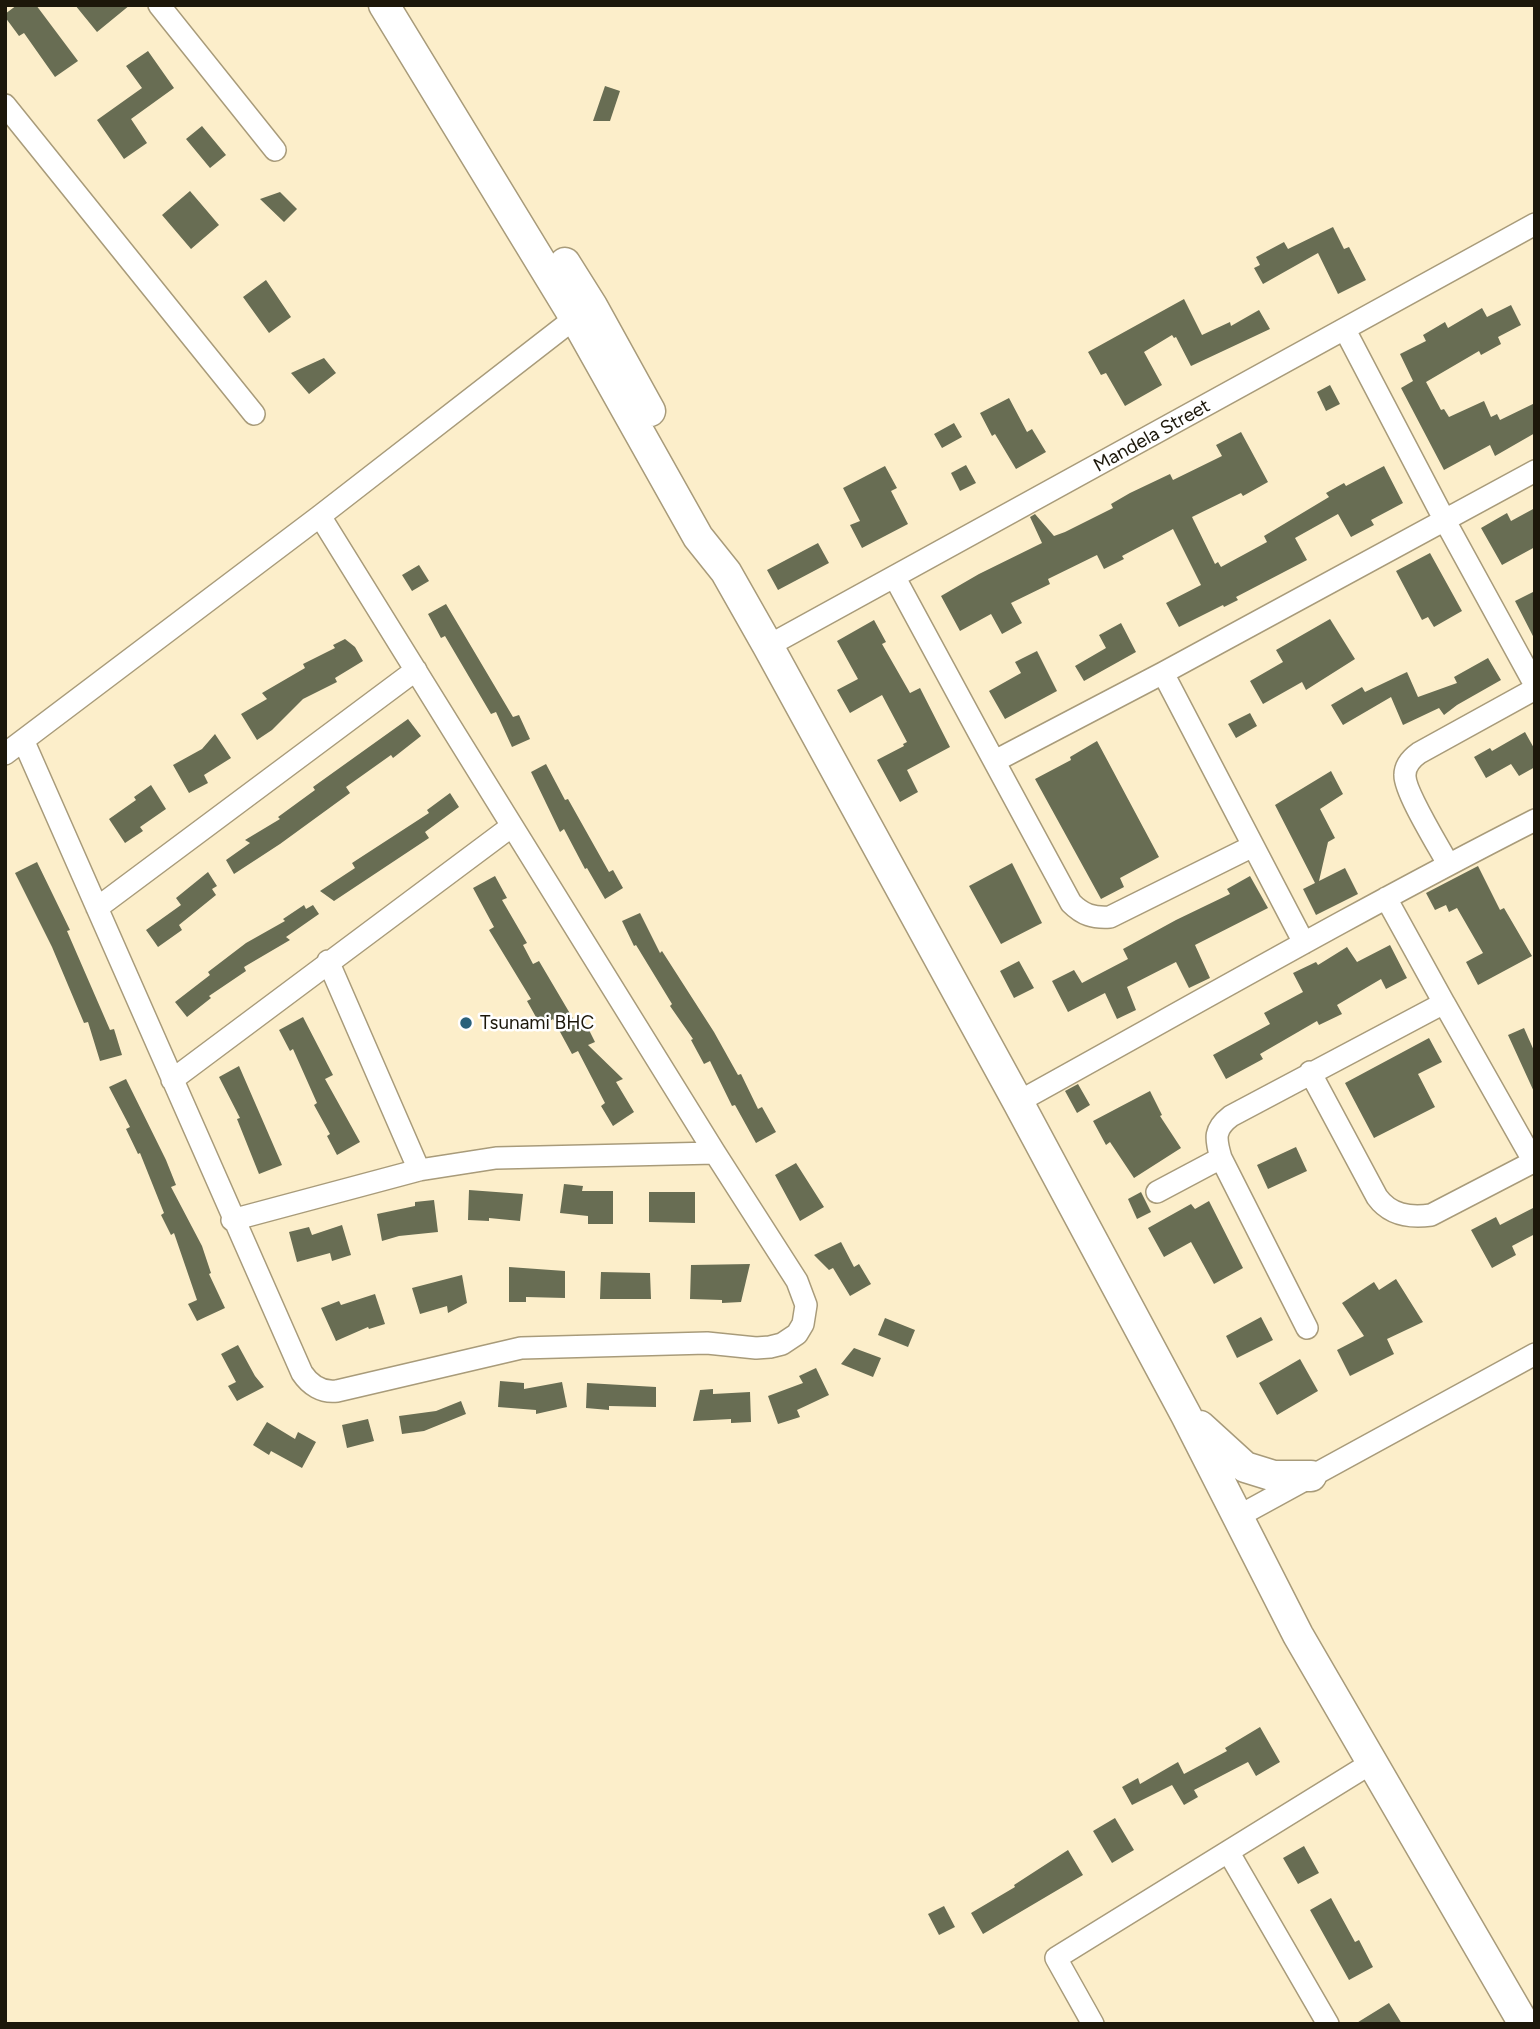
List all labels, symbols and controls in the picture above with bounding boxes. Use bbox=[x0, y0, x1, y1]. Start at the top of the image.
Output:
street label: Mandela Street bbox=[1090, 395, 1214, 477]
place label: Tsunami BHC bbox=[480, 1012, 594, 1034]
marker: Tsunami BHC bbox=[458, 1015, 474, 1031]

